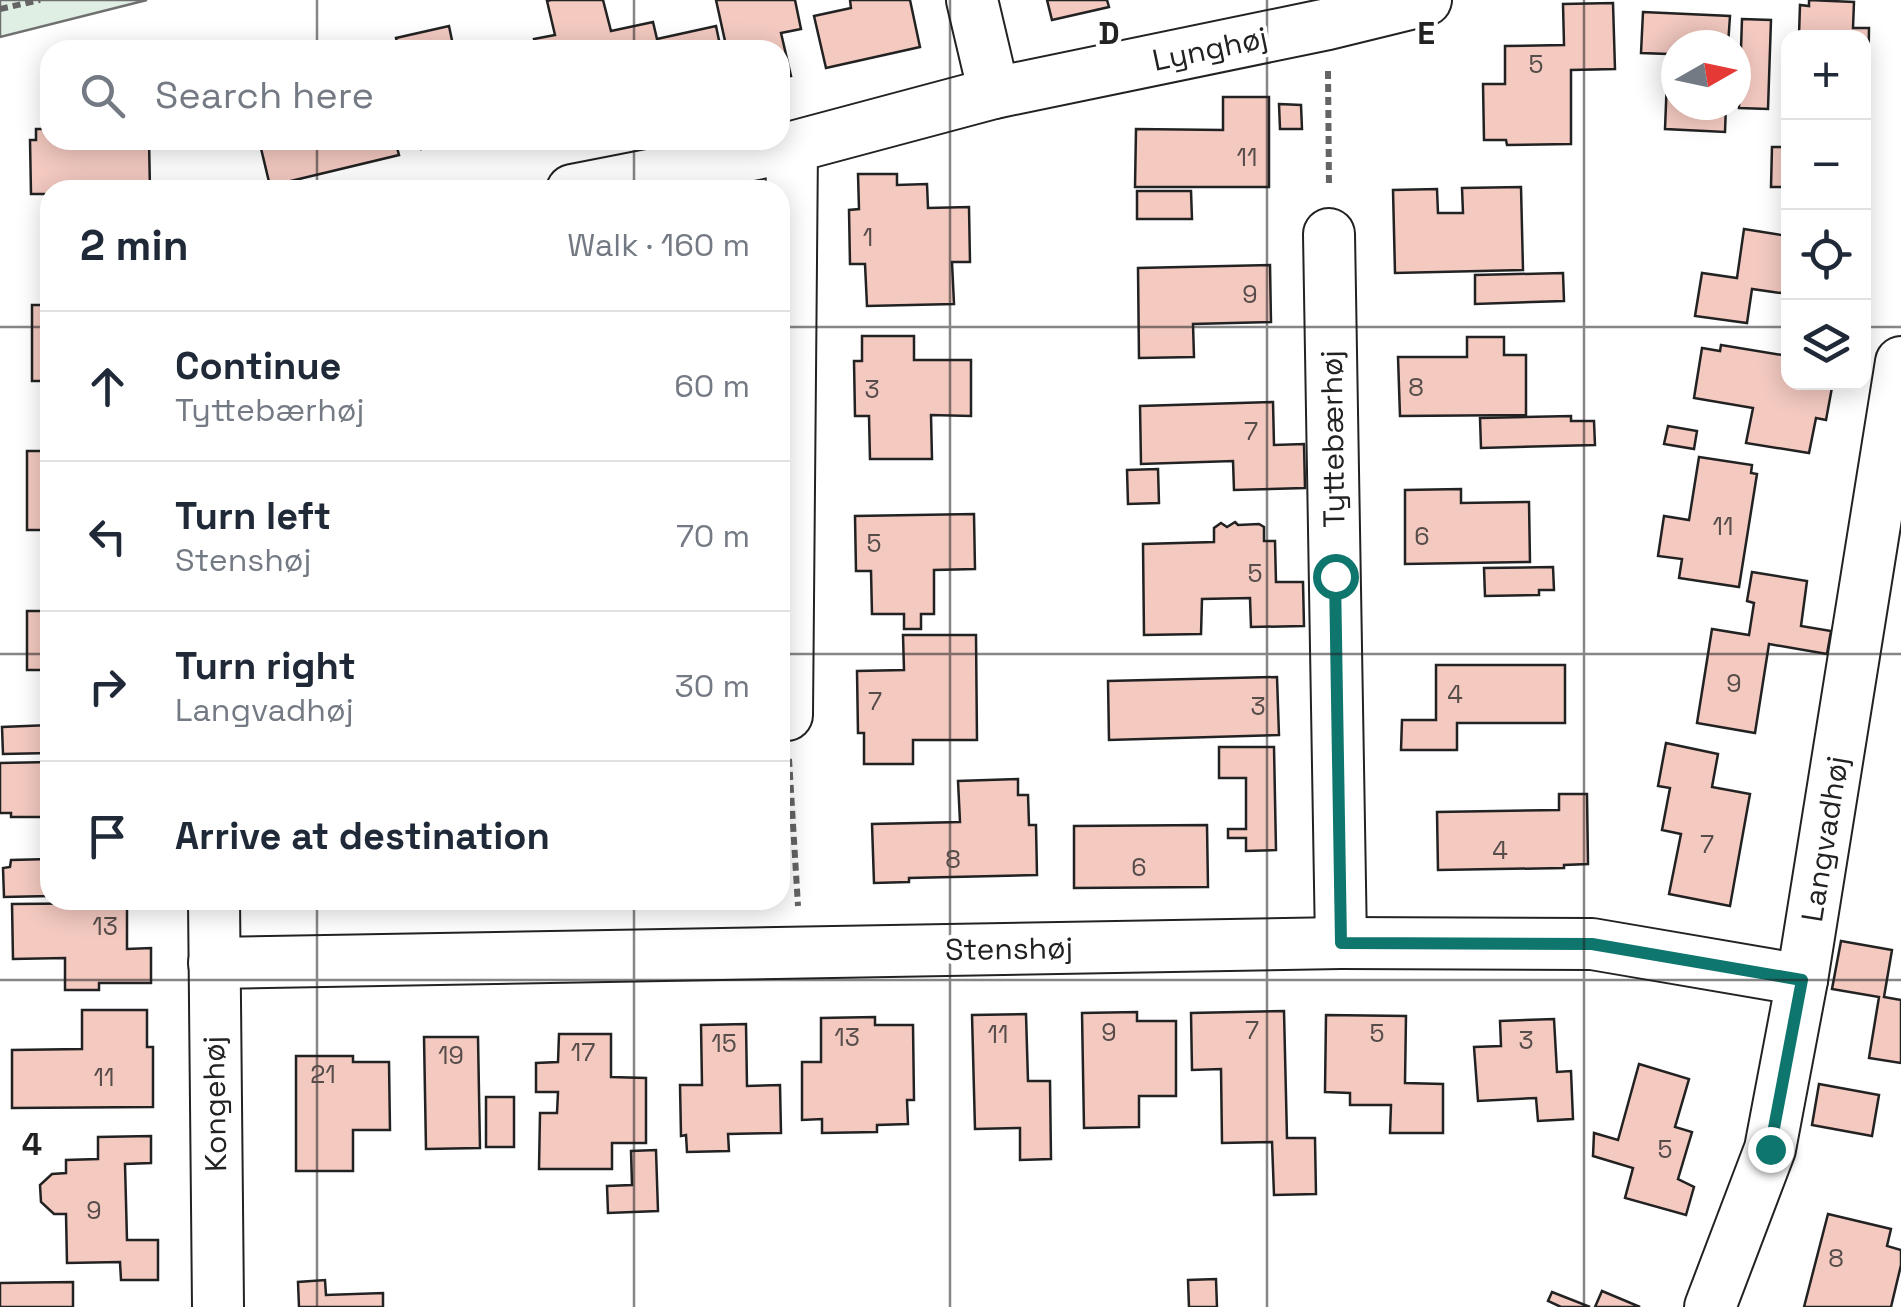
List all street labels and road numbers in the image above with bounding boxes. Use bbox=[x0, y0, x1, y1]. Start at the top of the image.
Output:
street label: Lynghøj bbox=[1149, 17, 1271, 80]
street label: Tyttebærhøj bbox=[1311, 350, 1354, 528]
street label: Langvadhøj bbox=[1792, 753, 1857, 925]
street label: Stenshøj bbox=[945, 928, 1073, 969]
street label: Kongehøj bbox=[194, 1036, 235, 1172]

